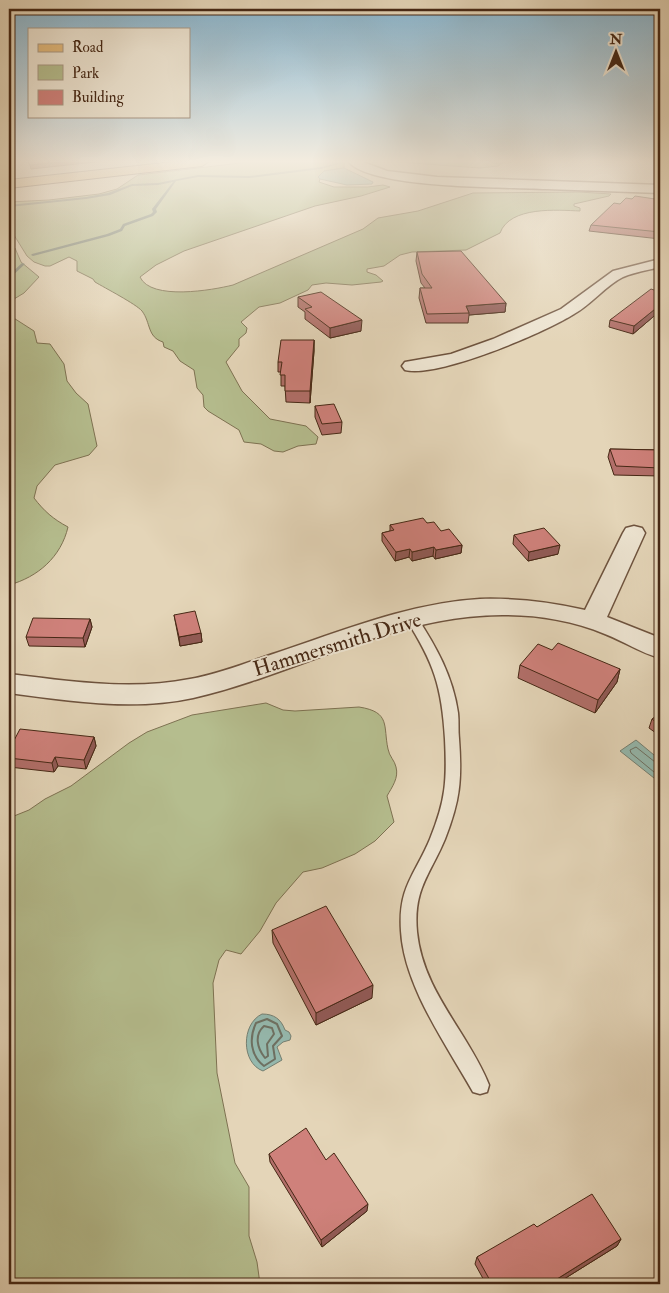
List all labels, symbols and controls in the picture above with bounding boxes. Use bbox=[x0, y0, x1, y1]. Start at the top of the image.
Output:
legend bbox=[28, 28, 190, 118]
north arrow bbox=[592, 28, 642, 78]
text: N bbox=[609, 31, 623, 48]
text: Road bbox=[72, 38, 104, 57]
text: Park bbox=[72, 64, 99, 83]
text: Building bbox=[72, 88, 124, 107]
street label: Hammersmith Drive bbox=[250, 606, 425, 683]

